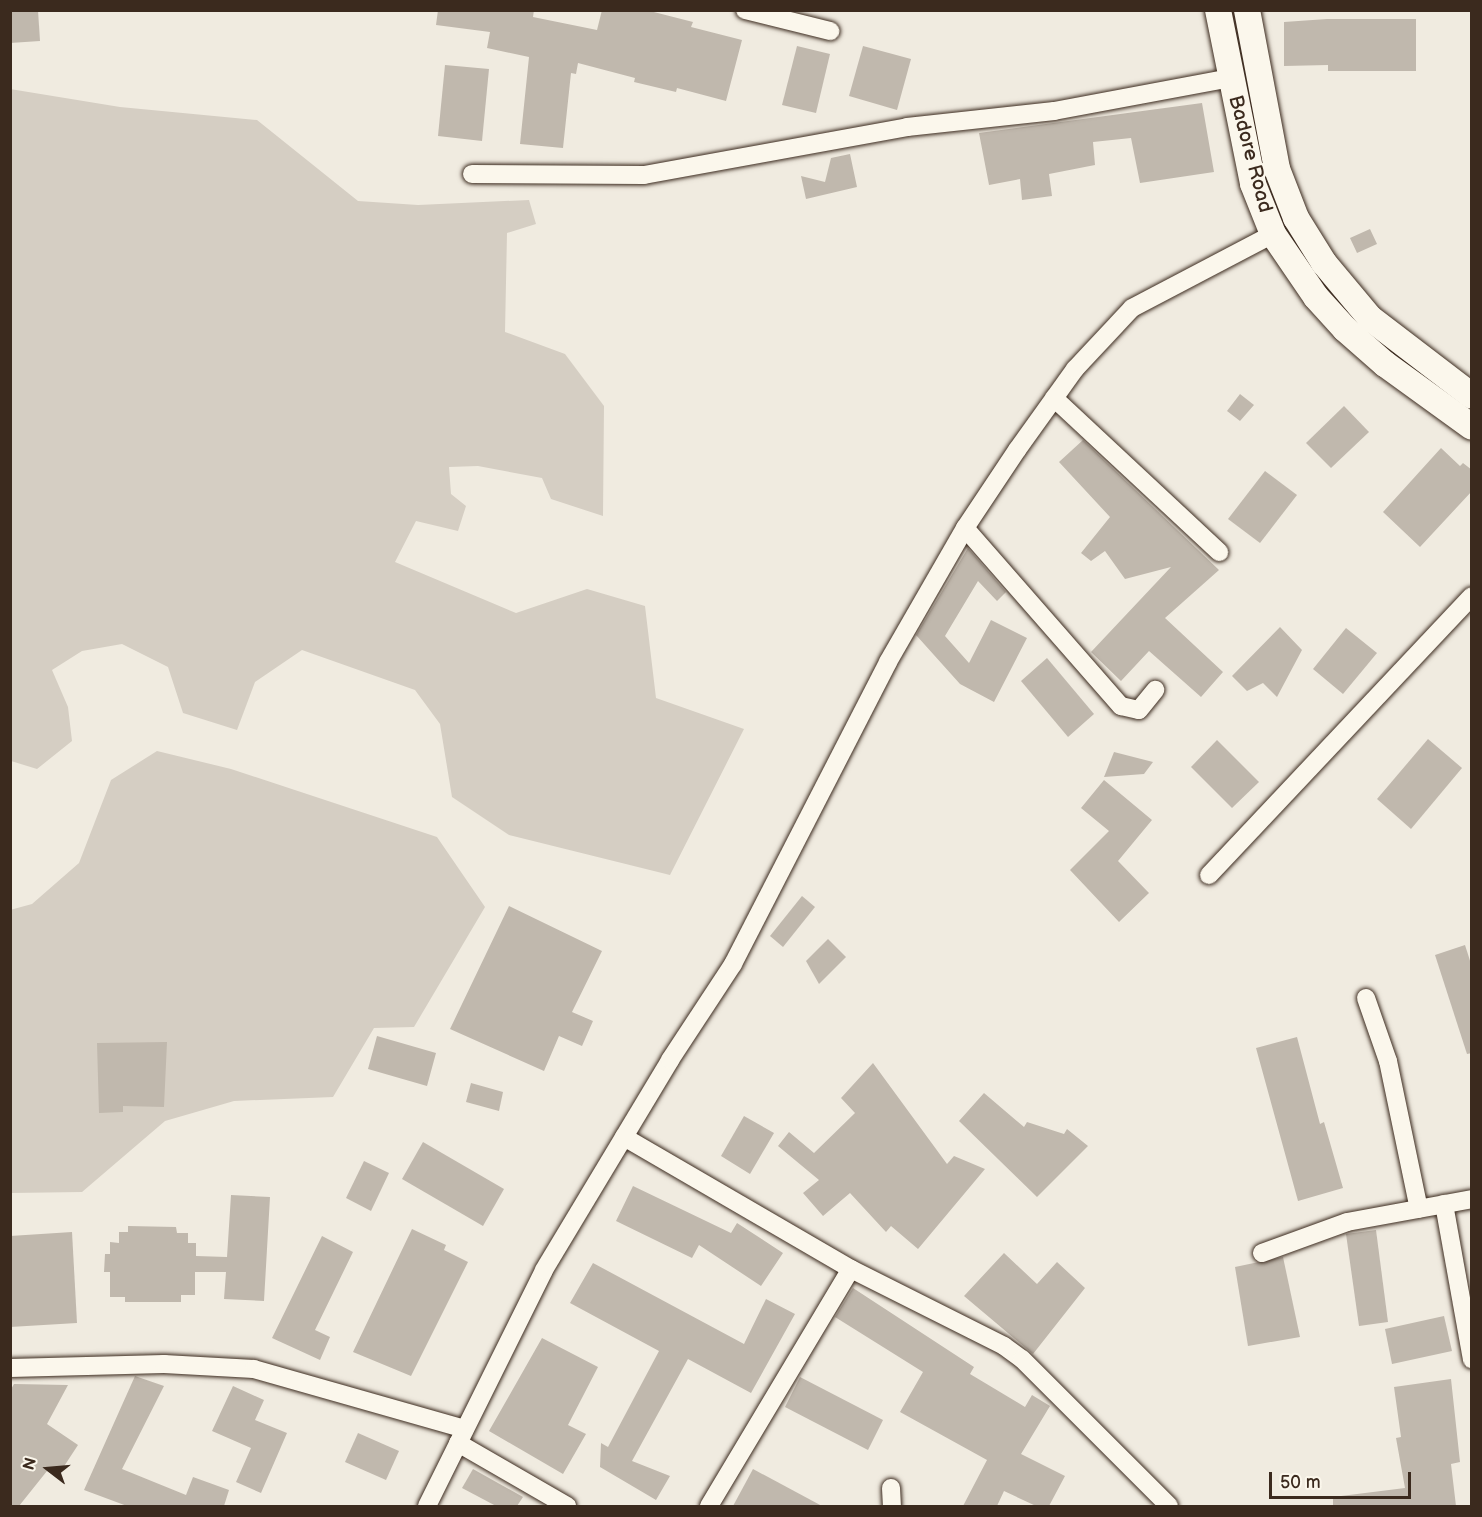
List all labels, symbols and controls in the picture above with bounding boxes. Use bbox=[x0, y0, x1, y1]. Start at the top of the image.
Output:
street label: Badore Road bbox=[1223, 93, 1277, 215]
north arrow bbox=[18, 1439, 78, 1499]
text: N bbox=[19, 1455, 41, 1472]
scale bar bbox=[1272, 1460, 1414, 1498]
text: 50 m bbox=[1280, 1472, 1321, 1493]

